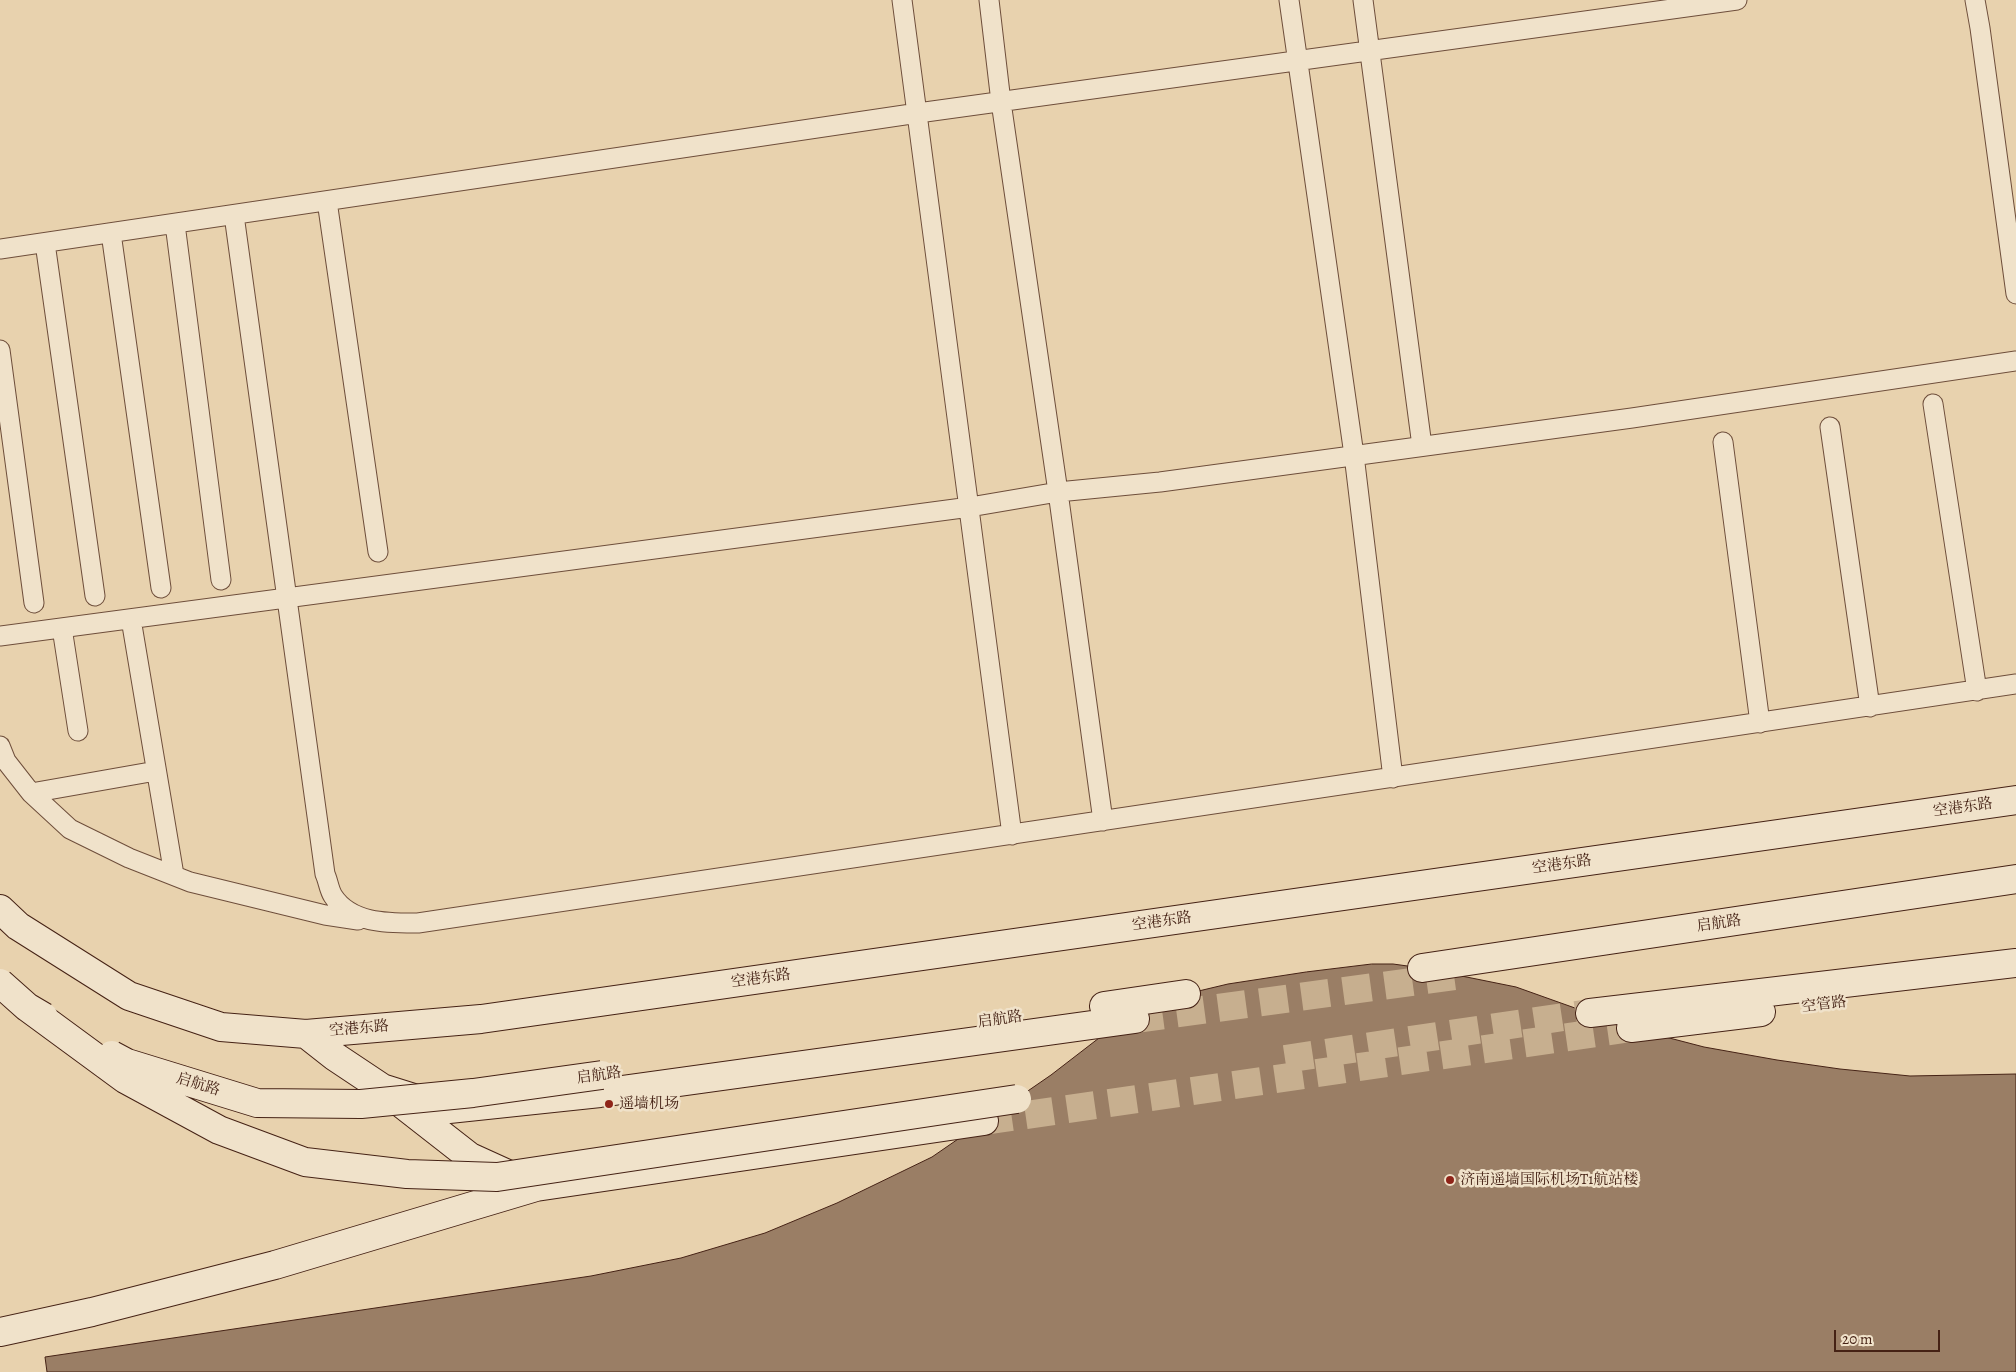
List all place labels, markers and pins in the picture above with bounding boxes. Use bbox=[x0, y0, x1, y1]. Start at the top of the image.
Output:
place label: 遥墙机场 bbox=[619, 1095, 679, 1113]
marker: 遥墙机场 bbox=[603, 1098, 615, 1110]
place label: 济南遥墙国际机场T1航站楼 bbox=[1460, 1171, 1638, 1189]
marker: 济南遥墙国际机场T1航站楼 bbox=[1444, 1174, 1456, 1186]

